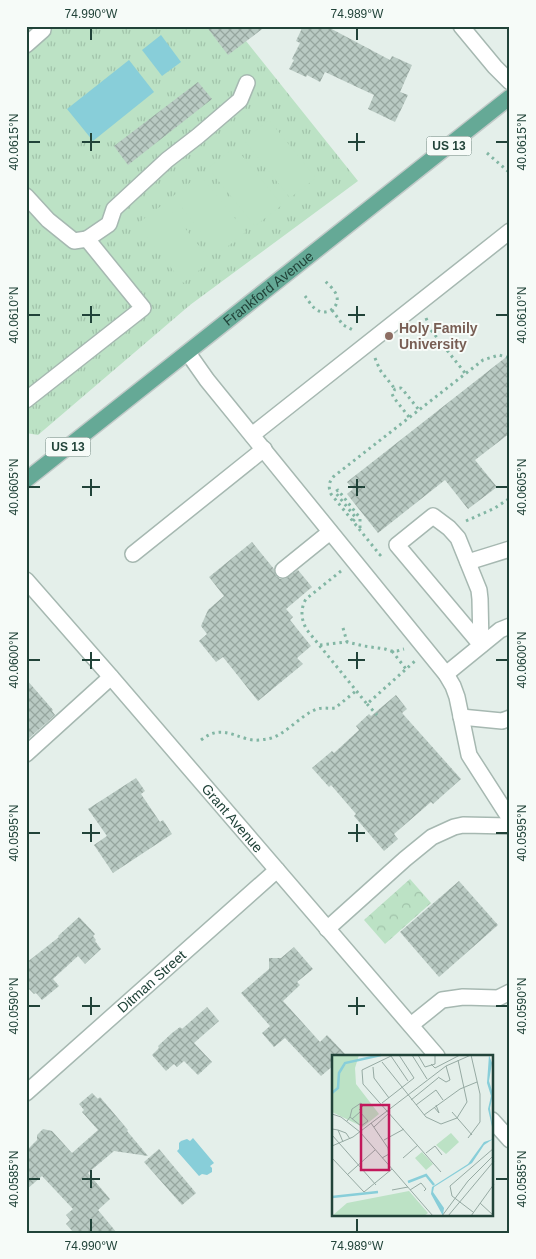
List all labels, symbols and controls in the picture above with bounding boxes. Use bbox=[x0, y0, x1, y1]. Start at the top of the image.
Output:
text: 74.990°W bbox=[65, 7, 118, 21]
text: 74.989°W bbox=[331, 7, 384, 21]
text: 40.0615°N bbox=[7, 114, 21, 170]
text: 40.0615°N bbox=[515, 114, 529, 170]
road number: US 13 bbox=[426, 136, 472, 156]
street label: Frankford Avenue bbox=[220, 248, 317, 329]
text: 40.0610°N bbox=[7, 287, 21, 343]
text: 40.0610°N bbox=[515, 287, 529, 343]
place label: Holy Family University bbox=[399, 320, 478, 352]
marker: Holy Family University bbox=[383, 330, 395, 342]
road number: US 13 bbox=[46, 438, 90, 457]
text: 40.0605°N bbox=[7, 459, 21, 515]
text: 40.0605°N bbox=[515, 459, 529, 515]
text: 40.0600°N bbox=[7, 632, 21, 688]
text: 40.0600°N bbox=[515, 632, 529, 688]
street label: Grant Avenue bbox=[198, 780, 266, 856]
text: 40.0595°N bbox=[7, 805, 21, 861]
text: 40.0595°N bbox=[515, 805, 529, 861]
street label: Ditman Street bbox=[114, 947, 189, 1016]
text: 40.0590°N bbox=[7, 978, 21, 1034]
text: 40.0590°N bbox=[515, 978, 529, 1034]
inset map bbox=[332, 1055, 494, 1216]
text: 40.0585°N bbox=[7, 1151, 21, 1207]
text: 40.0585°N bbox=[515, 1151, 529, 1207]
text: 74.990°W bbox=[65, 1239, 118, 1253]
text: 74.989°W bbox=[331, 1239, 384, 1253]

